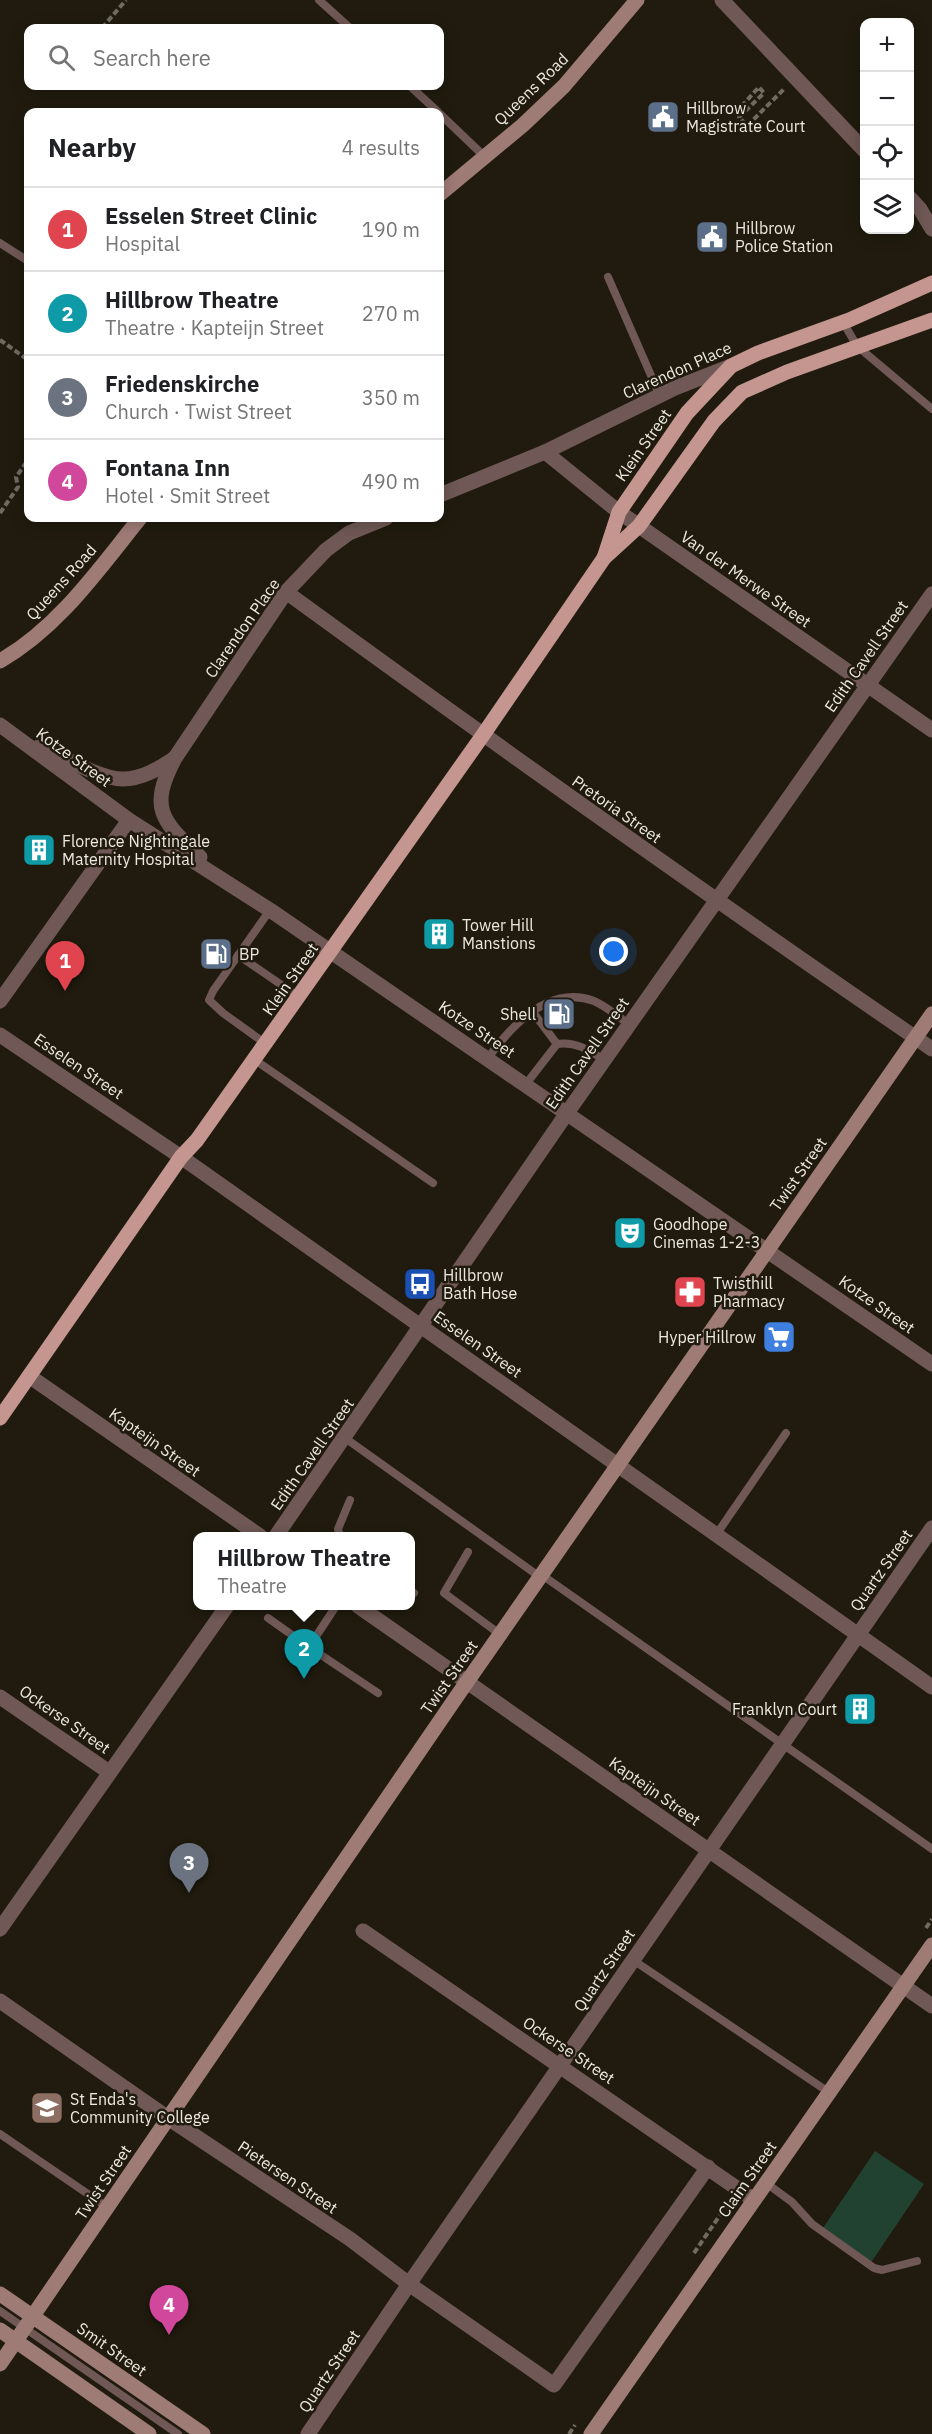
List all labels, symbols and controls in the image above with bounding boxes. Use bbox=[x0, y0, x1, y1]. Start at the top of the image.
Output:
map controls bbox=[860, 18, 914, 234]
button: + bbox=[860, 18, 914, 72]
search box bbox=[24, 24, 444, 90]
icon: search bbox=[45, 41, 78, 74]
text: Search here bbox=[93, 43, 211, 72]
street label: Queens Road bbox=[490, 49, 572, 129]
button: − bbox=[860, 72, 914, 126]
place label: Hillbrow Magistrate Court bbox=[686, 98, 805, 136]
public building icon: Hillbrow Magistrate Court bbox=[645, 99, 681, 135]
button: locate bbox=[860, 126, 914, 180]
text: Nearby bbox=[48, 130, 136, 164]
text: 4 results bbox=[342, 134, 420, 161]
button: layers bbox=[860, 180, 914, 234]
text: Esselen Street Clinic bbox=[105, 201, 317, 230]
text: 1 bbox=[62, 216, 74, 243]
text: 190 m bbox=[362, 216, 420, 243]
place label: Hillbrow Police Station bbox=[735, 218, 833, 256]
public building icon: Hillbrow Police Station bbox=[694, 219, 730, 255]
text: Hospital bbox=[105, 230, 180, 257]
text: Hillbrow Theatre bbox=[105, 285, 279, 314]
text: 2 bbox=[62, 300, 74, 327]
text: 270 m bbox=[362, 300, 420, 327]
text: Theatre · Kapteijn Street bbox=[105, 314, 324, 341]
street label: Clarendon Place bbox=[620, 337, 735, 403]
text: Friedenskirche bbox=[105, 369, 259, 398]
text: 3 bbox=[62, 384, 74, 411]
text: 350 m bbox=[362, 384, 420, 411]
text: Church · Twist Street bbox=[105, 398, 292, 425]
street label: Klein Street bbox=[611, 405, 675, 485]
text: Fontana Inn bbox=[105, 453, 230, 482]
text: 4 bbox=[62, 468, 74, 495]
text: 490 m bbox=[362, 468, 420, 495]
text: Hotel · Smit Street bbox=[105, 482, 270, 509]
street label: Van der Merwe Street bbox=[677, 526, 815, 632]
street label: Queens Road bbox=[22, 540, 100, 624]
street label: Clarendon Place bbox=[200, 574, 284, 682]
street label: Edith Cavell Street bbox=[820, 596, 912, 716]
street label: Kotze Street bbox=[33, 723, 115, 791]
street label: Pretoria Street bbox=[568, 771, 666, 847]
place label: Florence Nightingale Maternity Hospital bbox=[62, 831, 210, 869]
building icon: Florence Nightingale Maternity Hospital bbox=[21, 832, 57, 868]
place label: Tower Hill Manstions bbox=[462, 915, 536, 953]
building icon: Tower Hill Manstions bbox=[421, 916, 457, 952]
fuel station icon: BP bbox=[198, 936, 234, 972]
your location bbox=[599, 937, 628, 966]
street label: Klein Street bbox=[258, 939, 322, 1019]
pin: 1 bbox=[46, 942, 84, 991]
place label: BP bbox=[239, 944, 259, 964]
street label: Edith Cavell Street bbox=[541, 993, 633, 1113]
street label: Kotze Street bbox=[435, 996, 519, 1062]
fuel station icon: Shell bbox=[541, 996, 577, 1032]
place label: Shell bbox=[500, 1004, 536, 1024]
street label: Esselen Street bbox=[31, 1029, 127, 1103]
street label: Twist Street bbox=[765, 1133, 831, 1215]
place label: Goodhope Cinemas 1-2-3 bbox=[653, 1214, 760, 1252]
theatre icon: Goodhope Cinemas 1-2-3 bbox=[612, 1215, 648, 1251]
place label: Hillbrow Bath Hose bbox=[443, 1265, 518, 1303]
bus stop icon: Hillbrow Bath Hose bbox=[402, 1266, 438, 1302]
street label: Kotze Street bbox=[835, 1271, 919, 1337]
place label: Twisthill Pharmacy bbox=[713, 1273, 785, 1311]
pharmacy icon: Twisthill Pharmacy bbox=[672, 1274, 708, 1310]
street label: Esselen Street bbox=[430, 1306, 526, 1382]
supermarket icon: Hyper Hillrow bbox=[761, 1319, 797, 1355]
place label: Hyper Hillrow bbox=[658, 1327, 756, 1347]
street label: Edith Cavell Street bbox=[266, 1394, 358, 1514]
street label: Kapteijn Street bbox=[106, 1403, 204, 1481]
street label: Quartz Street bbox=[845, 1525, 917, 1615]
popup bbox=[193, 1532, 415, 1610]
text: Hillbrow Theatre bbox=[217, 1543, 391, 1572]
text: Theatre bbox=[217, 1572, 287, 1599]
pin: 2 bbox=[284, 1630, 324, 1679]
street label: Twist Street bbox=[416, 1636, 482, 1718]
street label: Ockerse Street bbox=[16, 1680, 114, 1758]
building icon: Franklyn Court bbox=[842, 1691, 878, 1727]
place label: Franklyn Court bbox=[732, 1699, 837, 1719]
street label: Kapteijn Street bbox=[606, 1752, 704, 1830]
pin: 3 bbox=[170, 1844, 208, 1893]
street label: Quartz Street bbox=[569, 1925, 639, 2015]
street label: Ockerse Street bbox=[519, 2012, 619, 2088]
place label: St Enda's Community College bbox=[70, 2089, 210, 2127]
school or university icon: St Enda's Community College bbox=[29, 2090, 65, 2126]
street label: Pietersen Street bbox=[234, 2136, 342, 2218]
street label: Claim Street bbox=[713, 2137, 781, 2221]
street label: Twist Street bbox=[71, 2141, 135, 2223]
pin: 4 bbox=[150, 2286, 188, 2335]
street label: Smit Street bbox=[73, 2318, 151, 2380]
street label: Quartz Street bbox=[294, 2326, 364, 2416]

